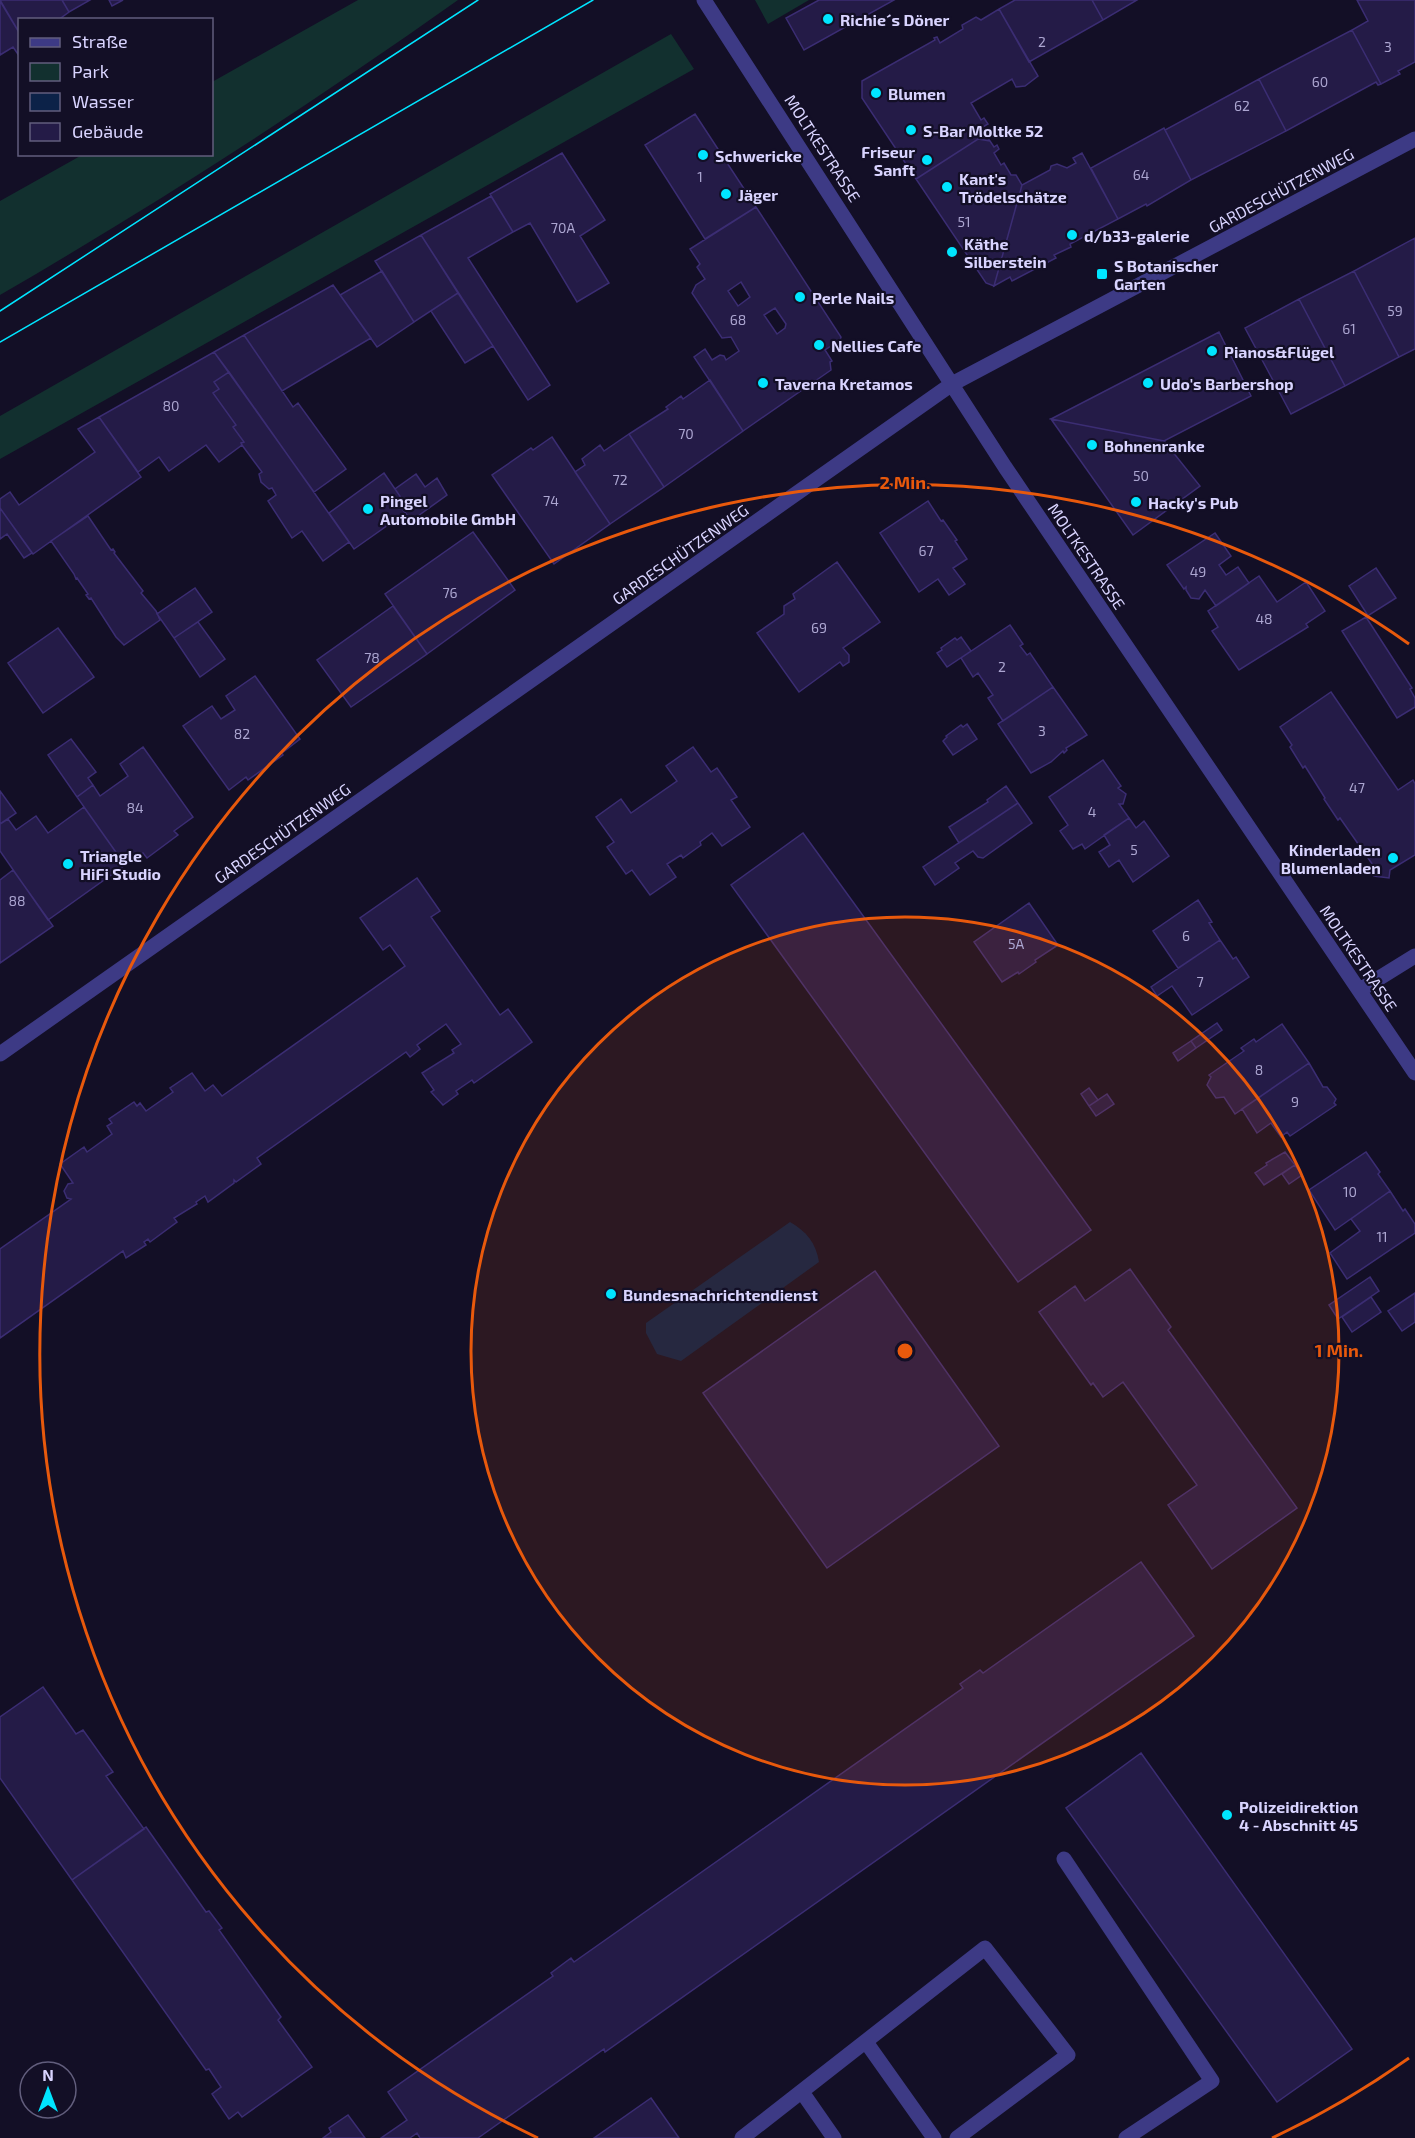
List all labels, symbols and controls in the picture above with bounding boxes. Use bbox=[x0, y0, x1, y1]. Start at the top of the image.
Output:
place label: Richie´s Döner bbox=[840, 10, 950, 29]
marker: Richie´s Döner bbox=[821, 12, 835, 26]
legend bbox=[18, 18, 213, 156]
text: Straße bbox=[72, 30, 128, 52]
house number: 2 bbox=[1038, 33, 1046, 50]
house number: 3 bbox=[1384, 38, 1392, 55]
text: Park bbox=[72, 60, 109, 82]
house number: 60 bbox=[1312, 73, 1328, 90]
place label: Blumen bbox=[888, 84, 946, 103]
marker: Blumen bbox=[869, 86, 883, 100]
text: Wasser bbox=[72, 90, 134, 112]
street label: MOLTKESTRASSE bbox=[781, 91, 865, 205]
house number: 62 bbox=[1234, 97, 1250, 114]
text: Gebäude bbox=[72, 120, 143, 142]
place label: S-Bar Moltke 52 bbox=[923, 121, 1043, 140]
marker: S-Bar Moltke 52 bbox=[904, 123, 918, 137]
place label: Friseur Sanft bbox=[861, 142, 915, 179]
street label: GARDESCHÜTZENWEG bbox=[1205, 144, 1357, 236]
place label: Schwericke bbox=[715, 146, 802, 165]
marker: Schwericke bbox=[696, 148, 710, 162]
marker: Friseur Sanft bbox=[920, 153, 934, 167]
house number: 64 bbox=[1133, 166, 1149, 183]
house number: 1 bbox=[697, 168, 703, 185]
place label: Kant's Trödelschätze bbox=[959, 169, 1067, 206]
marker: Kant's Trödelschätze bbox=[940, 180, 954, 194]
place label: Jäger bbox=[738, 185, 778, 204]
marker: Jäger bbox=[719, 187, 733, 201]
house number: 51 bbox=[957, 213, 971, 230]
house number: 70A bbox=[551, 219, 575, 236]
place label: d/b33-galerie bbox=[1084, 226, 1190, 245]
marker: d/b33-galerie bbox=[1065, 228, 1079, 242]
place label: Käthe Silberstein bbox=[964, 234, 1047, 271]
marker: Käthe Silberstein bbox=[945, 245, 959, 259]
place label: S Botanischer Garten bbox=[1114, 256, 1218, 293]
marker: S Botanischer Garten bbox=[1095, 267, 1109, 281]
place label: Perle Nails bbox=[812, 288, 894, 307]
marker: Perle Nails bbox=[793, 290, 807, 304]
house number: 59 bbox=[1387, 302, 1403, 319]
house number: 68 bbox=[730, 311, 746, 328]
house number: 61 bbox=[1342, 320, 1356, 337]
place label: Nellies Cafe bbox=[831, 336, 921, 355]
marker: Nellies Cafe bbox=[812, 338, 826, 352]
place label: Pianos&Flügel bbox=[1224, 342, 1335, 361]
marker: Pianos&Flügel bbox=[1205, 344, 1219, 358]
place label: Taverna Kretamos bbox=[775, 374, 913, 393]
place label: Udo's Barbershop bbox=[1160, 374, 1294, 393]
marker: Taverna Kretamos bbox=[756, 376, 770, 390]
marker: Udo's Barbershop bbox=[1141, 376, 1155, 390]
house number: 80 bbox=[163, 397, 179, 414]
house number: 70 bbox=[678, 425, 694, 442]
place label: Bohnenranke bbox=[1104, 436, 1205, 455]
marker: Bohnenranke bbox=[1085, 438, 1099, 452]
house number: 50 bbox=[1133, 467, 1149, 484]
house number: 72 bbox=[612, 471, 628, 488]
text: 2 Min. bbox=[880, 471, 931, 493]
place label: Pingel Automobile GmbH bbox=[380, 491, 516, 528]
house number: 74 bbox=[543, 492, 559, 509]
place label: Hacky's Pub bbox=[1148, 493, 1239, 513]
marker: Hacky's Pub bbox=[1129, 495, 1143, 509]
street label: MOLTKESTRASSE bbox=[1044, 499, 1130, 613]
street label: GARDESCHÜTZENWEG bbox=[608, 500, 752, 608]
marker: Pingel Automobile GmbH bbox=[361, 502, 375, 516]
house number: 67 bbox=[918, 542, 934, 559]
house number: 49 bbox=[1190, 563, 1206, 580]
house number: 76 bbox=[442, 584, 458, 601]
house number: 48 bbox=[1255, 610, 1273, 627]
house number: 69 bbox=[811, 619, 827, 636]
house number: 78 bbox=[364, 649, 380, 666]
house number: 2 bbox=[998, 658, 1006, 675]
house number: 3 bbox=[1038, 722, 1046, 739]
house number: 82 bbox=[234, 725, 250, 742]
street label: GARDESCHÜTZENWEG bbox=[210, 779, 354, 887]
house number: 47 bbox=[1349, 779, 1365, 796]
house number: 84 bbox=[126, 799, 144, 816]
house number: 4 bbox=[1088, 803, 1096, 820]
place label: Kinderladen Blumenladen bbox=[1281, 840, 1381, 877]
house number: 5 bbox=[1130, 841, 1138, 858]
place label: Triangle HiFi Studio bbox=[80, 846, 161, 883]
marker: Kinderladen Blumenladen bbox=[1386, 851, 1400, 865]
marker: Triangle HiFi Studio bbox=[61, 857, 75, 871]
house number: 88 bbox=[9, 892, 26, 909]
street label: MOLTKESTRASSE bbox=[1316, 901, 1402, 1015]
house number: 6 bbox=[1182, 927, 1190, 944]
house number: 5A bbox=[1008, 935, 1024, 952]
house number: 7 bbox=[1196, 973, 1204, 990]
house number: 8 bbox=[1255, 1061, 1263, 1078]
house number: 9 bbox=[1291, 1093, 1299, 1110]
house number: 10 bbox=[1343, 1183, 1357, 1200]
house number: 11 bbox=[1376, 1228, 1388, 1245]
place label: Bundesnachrichtendienst bbox=[623, 1285, 818, 1304]
marker: Bundesnachrichtendienst bbox=[604, 1287, 618, 1301]
text: 1 Min. bbox=[1315, 1339, 1363, 1361]
centre of rings bbox=[895, 1341, 915, 1361]
place label: Polizeidirektion 4 - Abschnitt 45 bbox=[1239, 1797, 1358, 1834]
marker: Polizeidirektion 4 - Abschnitt 45 bbox=[1220, 1808, 1234, 1822]
north arrow bbox=[18, 2060, 78, 2120]
text: N bbox=[42, 2065, 54, 2084]

